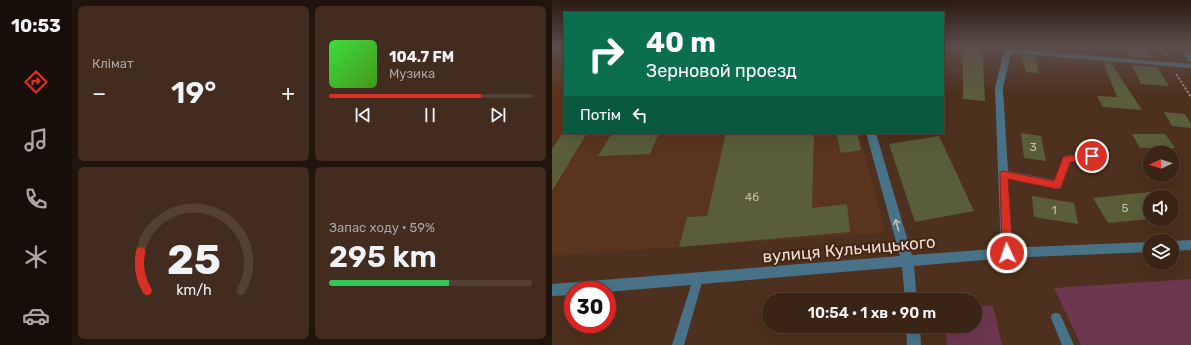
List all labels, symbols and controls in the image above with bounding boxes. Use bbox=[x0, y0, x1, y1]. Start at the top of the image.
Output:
text: 10:53 bbox=[11, 15, 61, 37]
text: 40 m bbox=[646, 26, 716, 59]
icon: right bbox=[580, 28, 632, 80]
text: 104.7 FM bbox=[389, 48, 454, 66]
text: Клімат bbox=[92, 56, 134, 71]
text: Зерновой проезд bbox=[646, 60, 797, 82]
text: Музика bbox=[389, 66, 435, 81]
icon: directions bbox=[22, 68, 50, 96]
text: 19° bbox=[171, 75, 216, 111]
text: − bbox=[92, 80, 106, 107]
text: + bbox=[281, 80, 295, 107]
icon: previous bbox=[352, 104, 374, 126]
icon: pause bbox=[419, 104, 441, 126]
icon: next bbox=[487, 104, 509, 126]
icon: left bbox=[629, 104, 651, 126]
text: Потім bbox=[580, 106, 621, 124]
icon: music bbox=[22, 126, 50, 154]
pin bbox=[1075, 139, 1109, 173]
house number: 3 bbox=[1029, 140, 1037, 154]
icon: arrive bbox=[1081, 145, 1103, 167]
north arrow bbox=[1143, 146, 1179, 182]
map controls bbox=[1143, 146, 1179, 270]
icon: phone bbox=[22, 185, 50, 213]
house number: 4б bbox=[745, 190, 759, 204]
button: sound bbox=[1143, 190, 1179, 226]
house number: 5 bbox=[1121, 201, 1129, 215]
house number: 1 bbox=[1051, 203, 1057, 217]
one-way arrow bbox=[893, 218, 900, 231]
text: Запас ходу · 59% bbox=[329, 220, 435, 235]
street label: вулиця Кульчицького bbox=[762, 231, 936, 267]
position arrow bbox=[986, 232, 1028, 274]
button: layers bbox=[1143, 234, 1179, 270]
text: 25 bbox=[167, 235, 220, 284]
text: 295 km bbox=[329, 239, 437, 275]
icon: climate bbox=[22, 243, 50, 271]
text: km/h bbox=[176, 281, 211, 298]
speed limit sign: 30 bbox=[564, 281, 616, 333]
icon: car bbox=[22, 302, 50, 330]
text: 10:54 · 1 хв · 90 m bbox=[808, 304, 936, 322]

